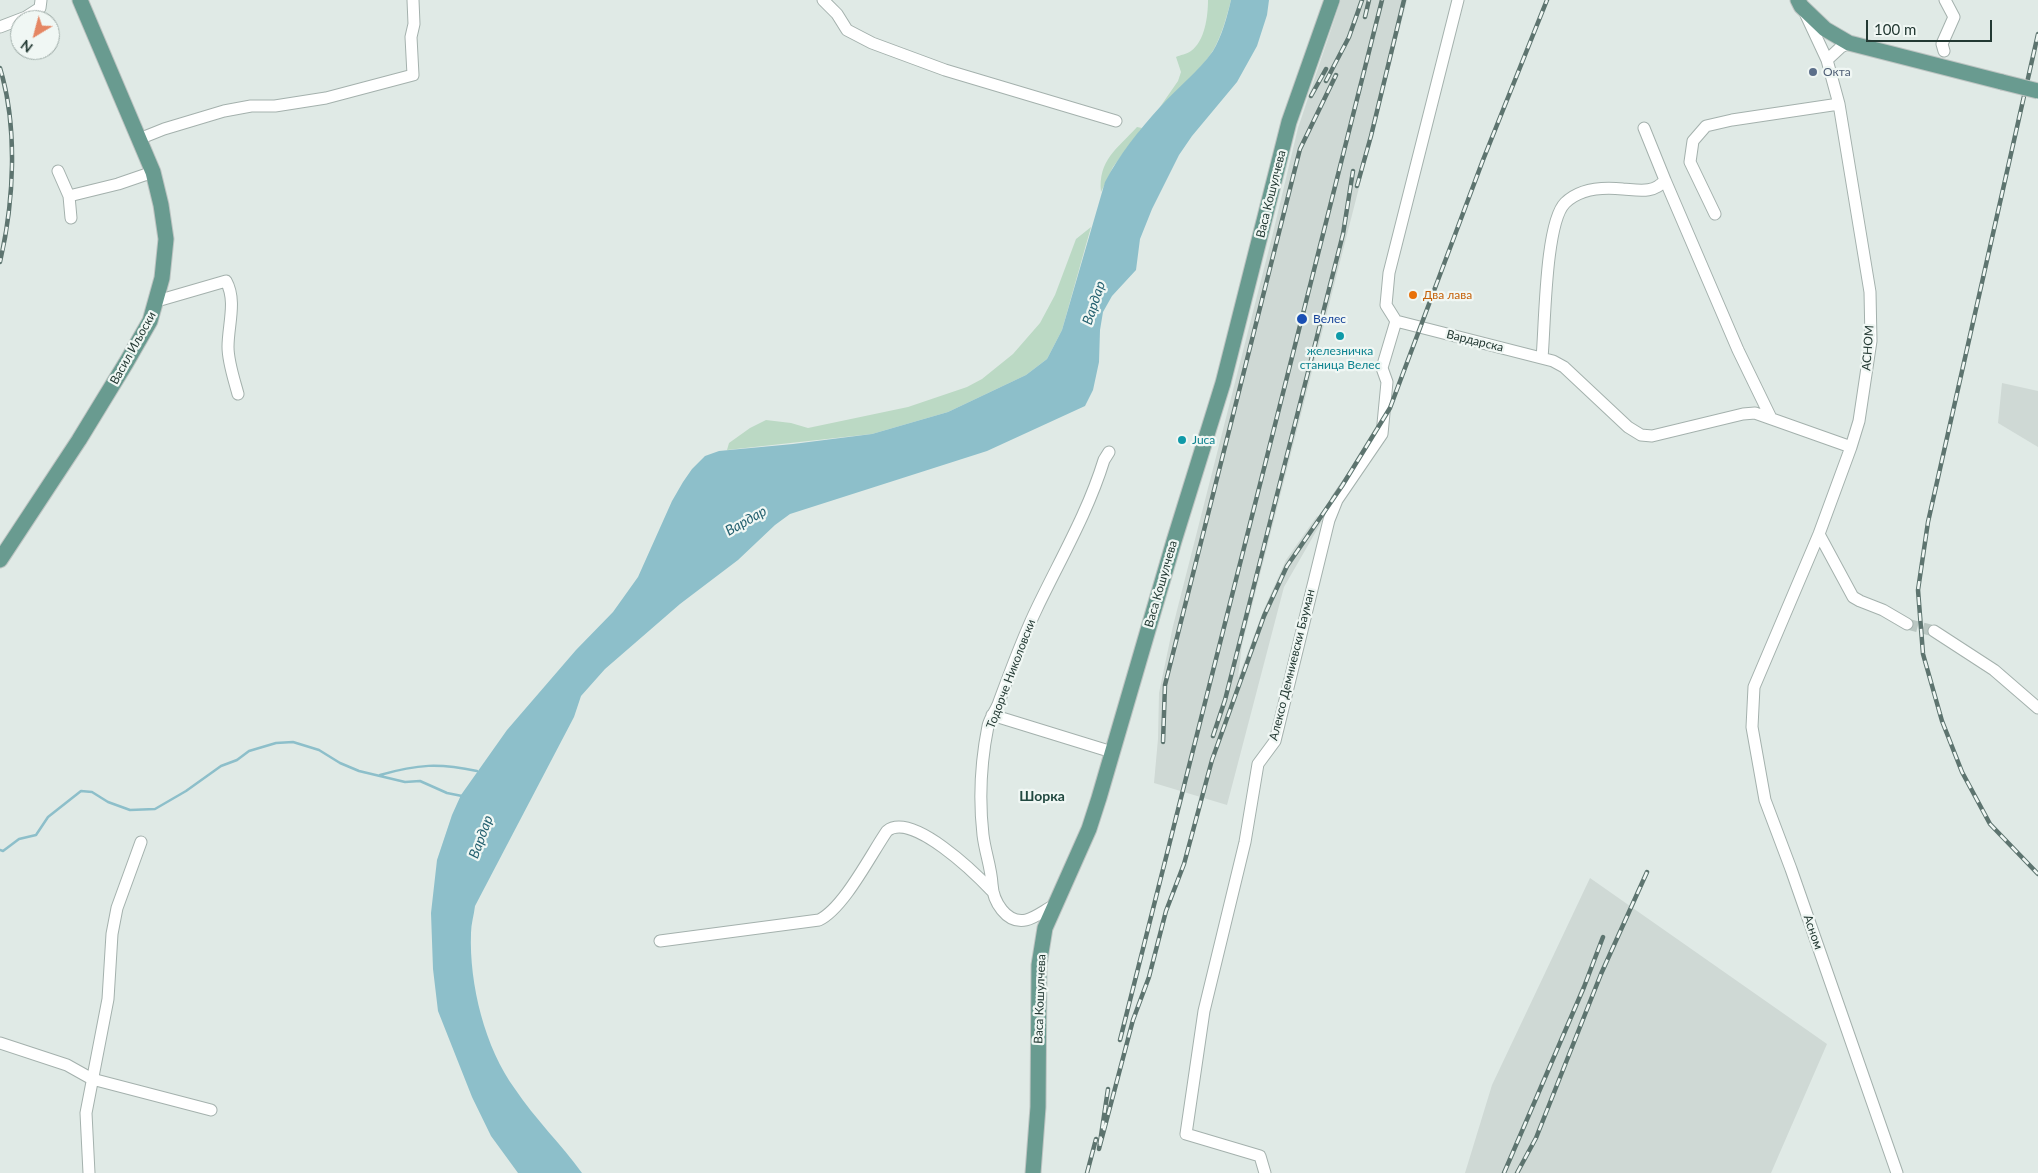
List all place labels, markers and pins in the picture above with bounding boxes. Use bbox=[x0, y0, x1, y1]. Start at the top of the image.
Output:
place label: Окта bbox=[1823, 65, 1851, 79]
marker: Окта bbox=[1807, 66, 1819, 78]
place label: Два лава bbox=[1423, 288, 1472, 302]
marker: Два лава bbox=[1407, 289, 1419, 301]
marker: Велес bbox=[1295, 312, 1309, 326]
place label: Велес bbox=[1313, 312, 1346, 326]
marker: железничка станица Велес bbox=[1334, 330, 1346, 342]
place label: железничка станица Велес bbox=[1300, 344, 1380, 372]
place label: Juca bbox=[1192, 433, 1215, 447]
marker: Juca bbox=[1176, 434, 1188, 446]

